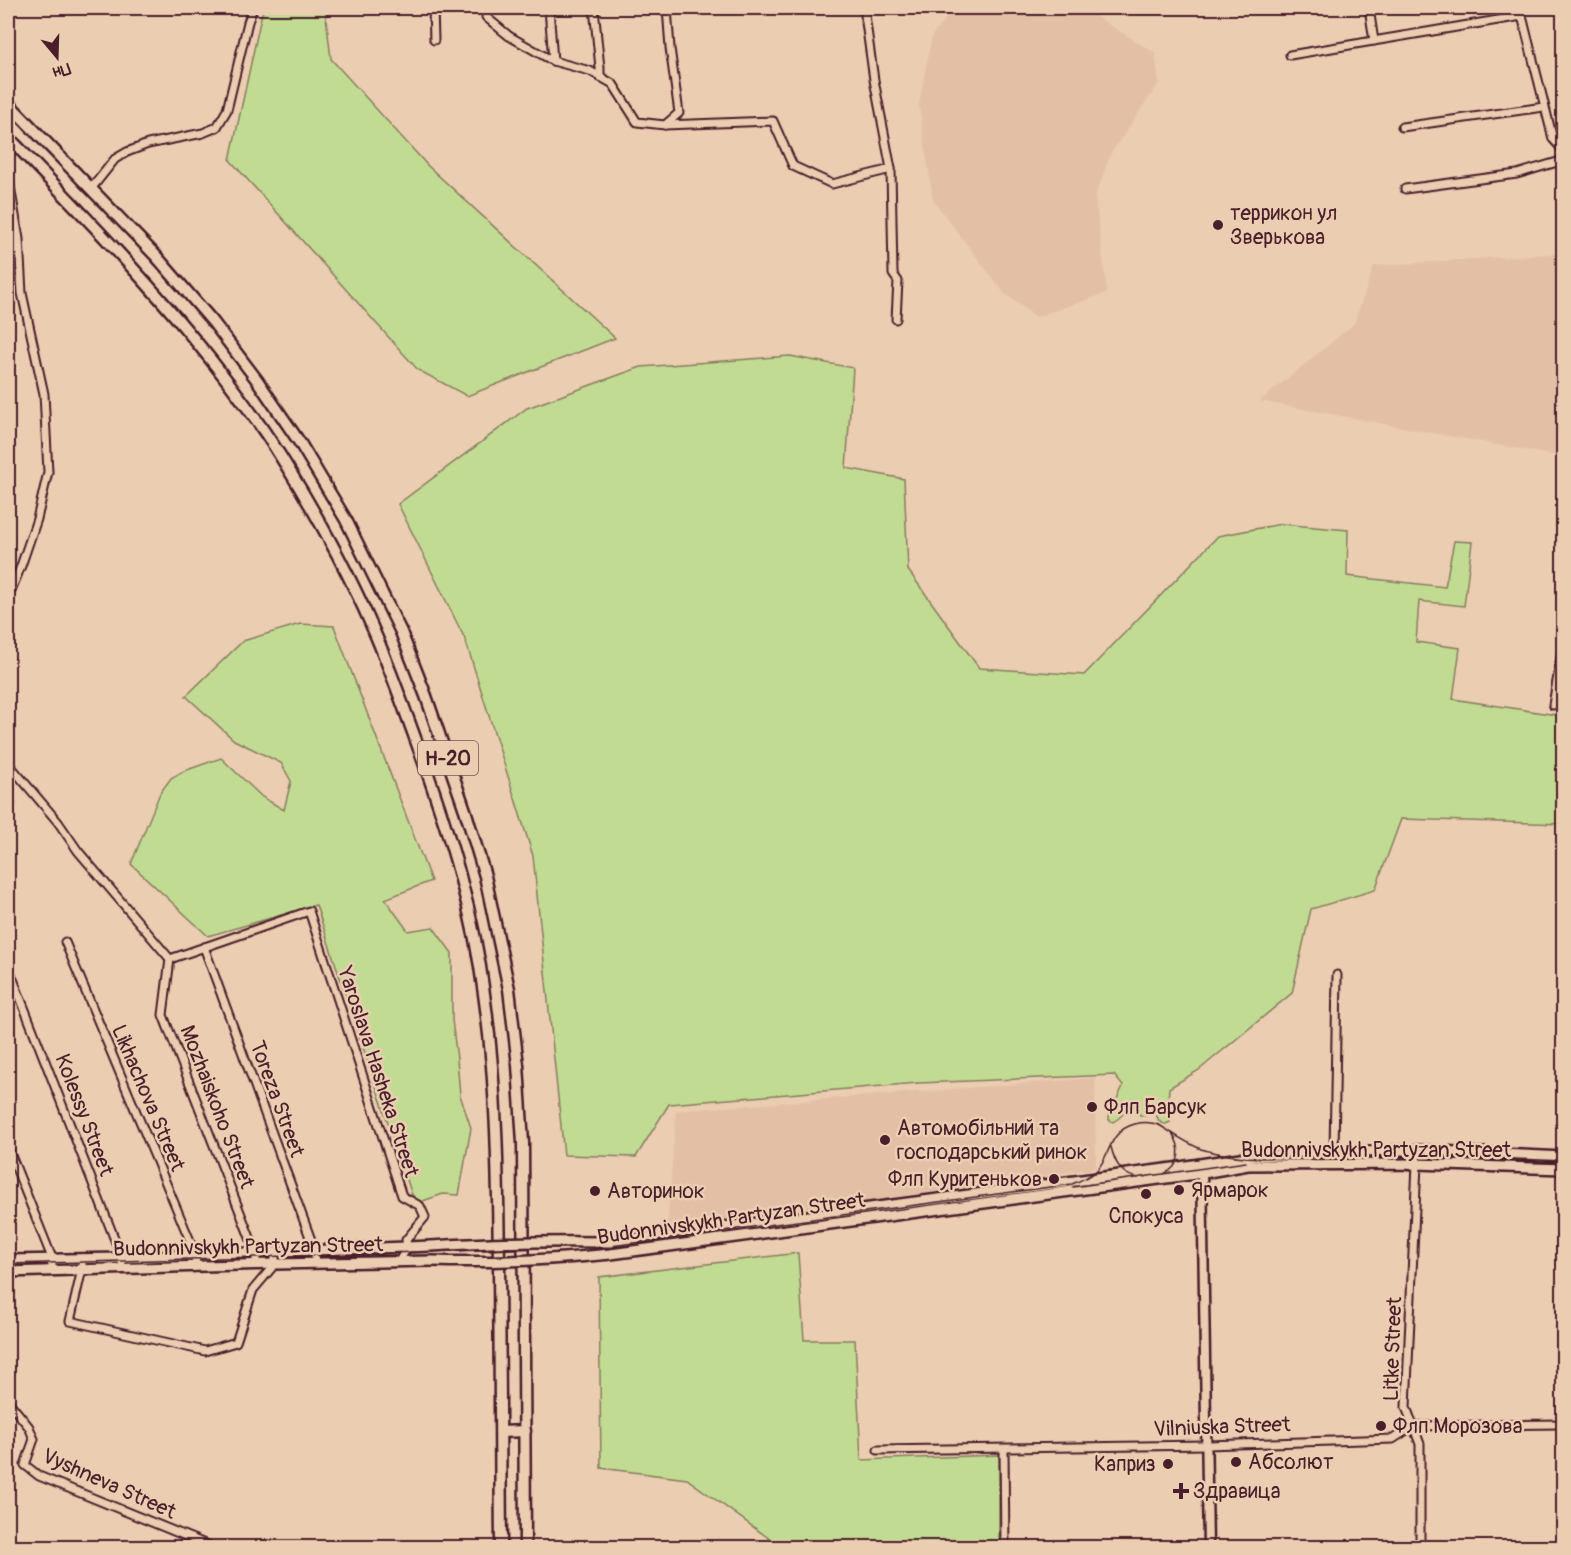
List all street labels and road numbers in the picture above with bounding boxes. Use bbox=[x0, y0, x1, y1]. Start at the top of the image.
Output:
road number: Н-20 bbox=[418, 741, 478, 775]
street label: Yaroslava Hasheka Street bbox=[331, 962, 425, 1181]
street label: Likhachova Street bbox=[105, 1021, 191, 1176]
street label: Mozhaiskoho Street bbox=[173, 1022, 261, 1193]
street label: Toreza Street bbox=[244, 1037, 311, 1161]
street label: Kolessy Street bbox=[48, 1050, 120, 1180]
street label: Budonnivskykh Partyzan Street bbox=[1241, 1137, 1512, 1164]
street label: Budonnivskykh Partyzan Street bbox=[595, 1187, 867, 1251]
street label: Budonnivskykh Partyzan Street bbox=[113, 1231, 384, 1263]
street label: Litke Street bbox=[1378, 1296, 1408, 1402]
street label: Vilniuska Street bbox=[1153, 1411, 1291, 1443]
street label: Vyshneva Street bbox=[38, 1442, 181, 1526]

